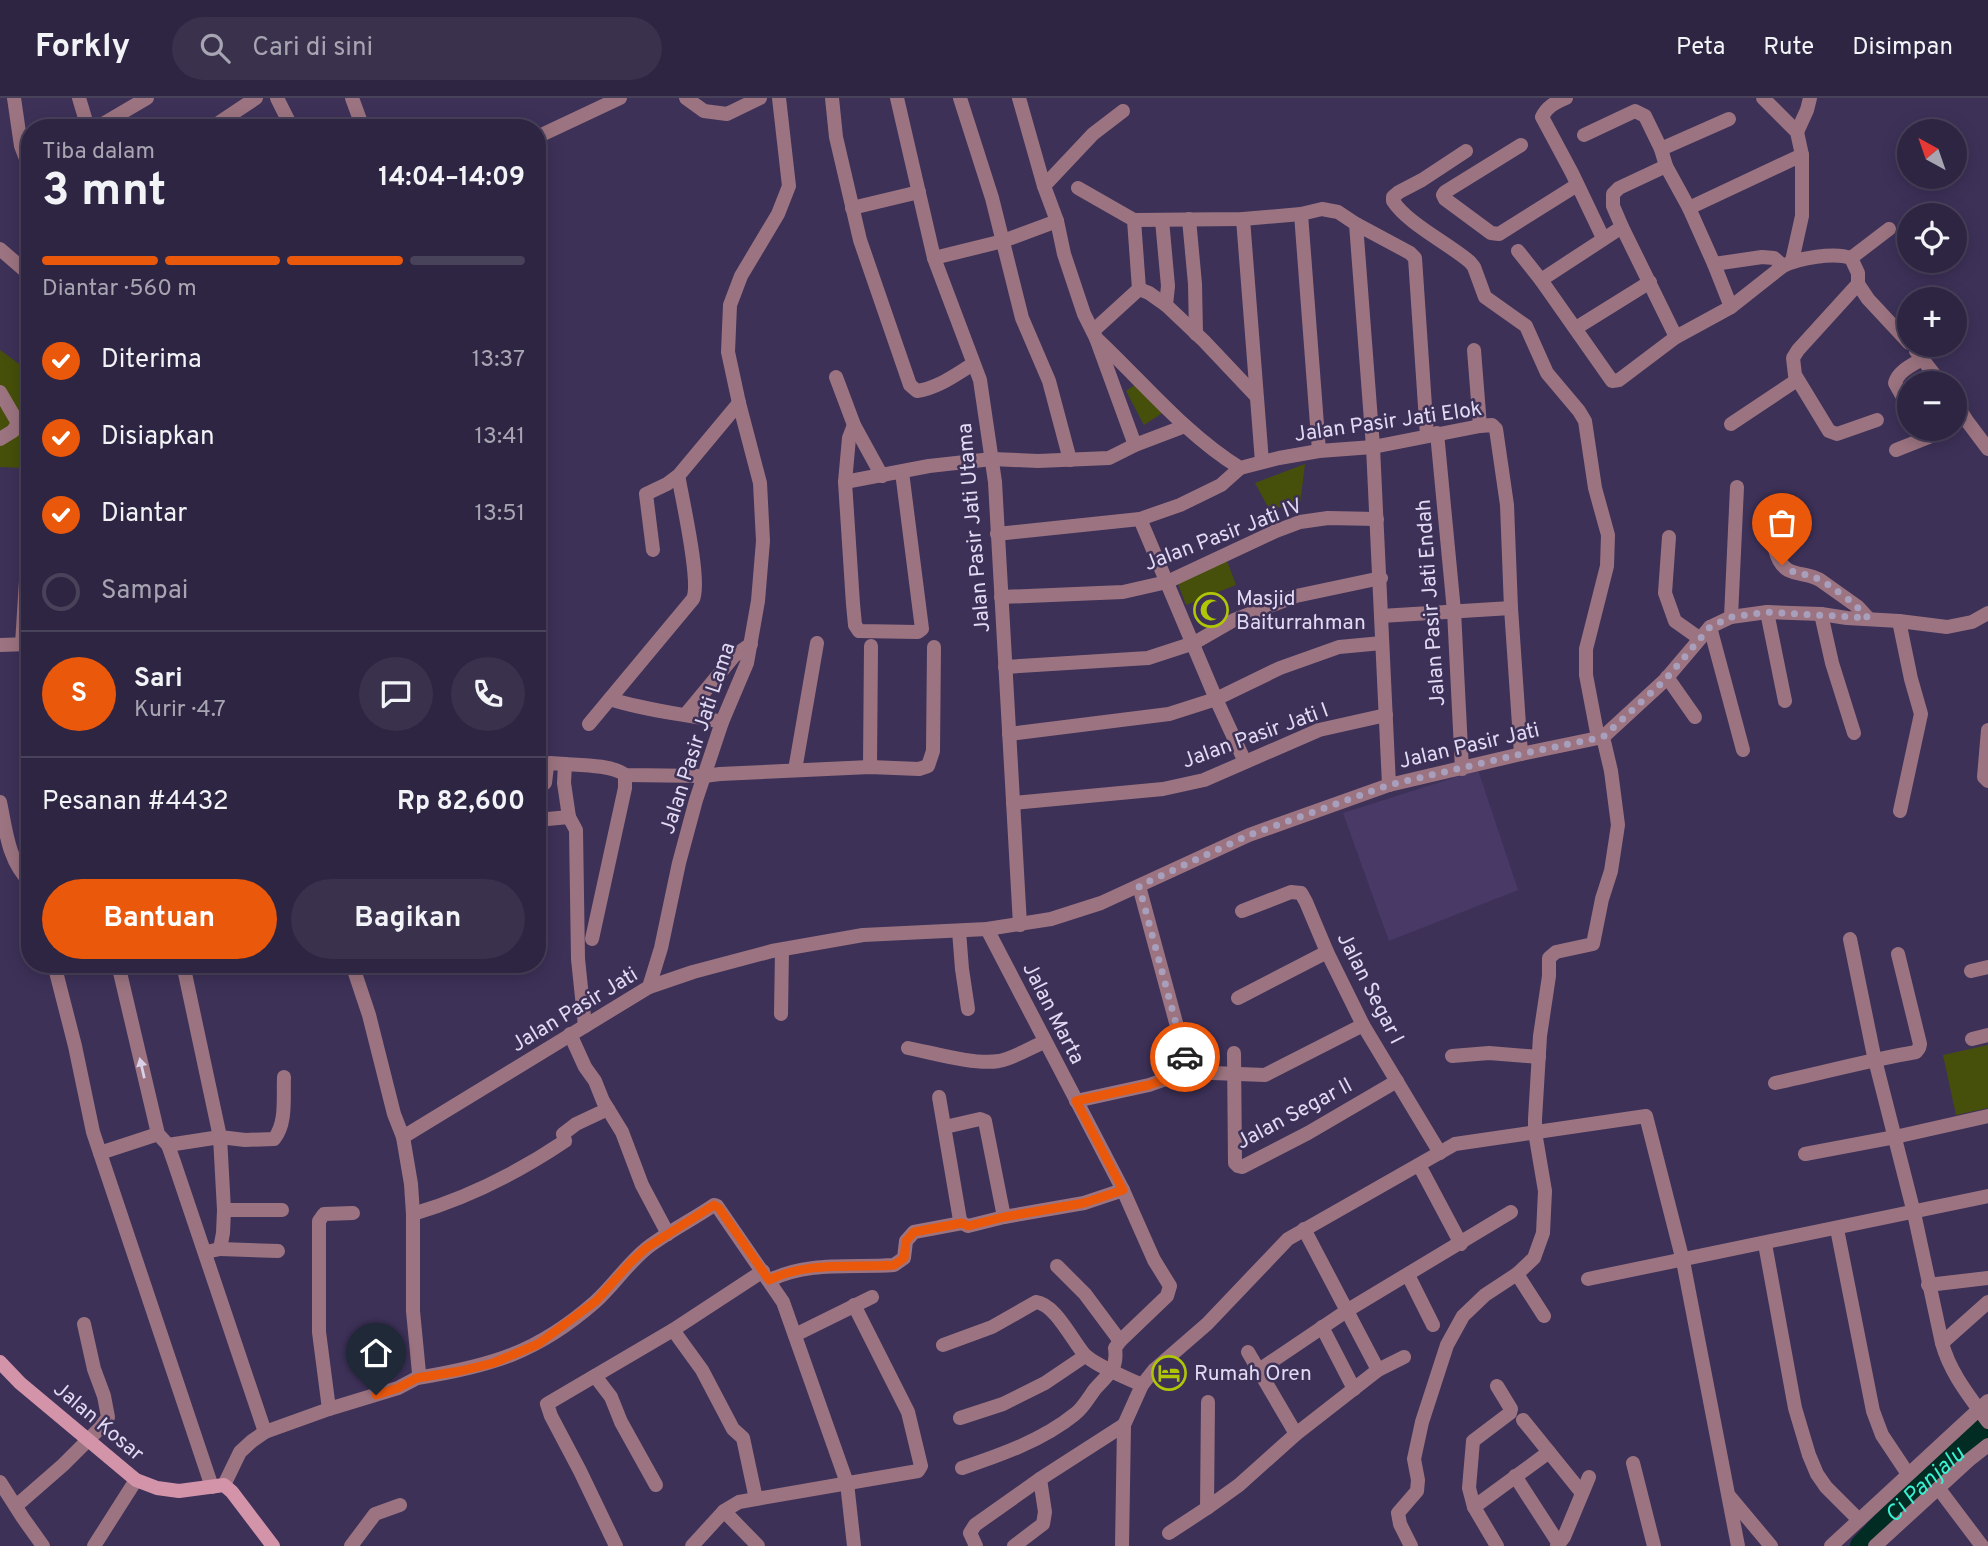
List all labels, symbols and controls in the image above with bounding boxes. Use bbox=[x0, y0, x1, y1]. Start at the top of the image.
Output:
search box bbox=[172, 17, 662, 80]
text: Forkly bbox=[35, 27, 130, 69]
icon: search bbox=[196, 29, 234, 67]
text: Cari di sini bbox=[252, 32, 373, 65]
text: Peta bbox=[1676, 33, 1725, 63]
text: Rute bbox=[1763, 33, 1814, 63]
text: Disimpan bbox=[1852, 33, 1953, 63]
north arrow bbox=[1897, 119, 1967, 189]
map controls bbox=[1897, 119, 1967, 441]
text: Tiba dalam bbox=[42, 138, 155, 167]
text: 14:04–14:09 bbox=[378, 162, 525, 195]
text: 3 mnt bbox=[42, 163, 166, 222]
button: locate bbox=[1897, 203, 1967, 273]
text: Diantar · 560 m bbox=[42, 275, 197, 304]
button: + bbox=[1897, 287, 1967, 357]
icon: check bbox=[42, 342, 80, 380]
text: Diterima bbox=[101, 344, 202, 377]
text: 13:37 bbox=[472, 346, 525, 375]
button: − bbox=[1897, 371, 1967, 441]
street label: Jalan Pasir Jati Elok bbox=[1293, 396, 1484, 449]
icon: check bbox=[42, 419, 80, 457]
text: Disiapkan bbox=[101, 421, 215, 454]
street label: Jalan Pasir Jati Utama bbox=[952, 422, 997, 634]
text: 13:41 bbox=[475, 423, 525, 452]
street label: Jalan Pasir Jati IV bbox=[1140, 493, 1307, 578]
pin bbox=[1752, 493, 1812, 565]
icon: check bbox=[42, 496, 80, 534]
text: Diantar bbox=[101, 498, 187, 531]
street label: Jalan Pasir Jati Endah bbox=[1411, 498, 1452, 707]
text: 13:51 bbox=[475, 500, 525, 529]
icon: bag bbox=[1763, 504, 1801, 542]
text: Sampai bbox=[101, 575, 188, 608]
place label: Masjid Baiturrahman bbox=[1236, 586, 1366, 637]
mosque icon: Masjid Baiturrahman bbox=[1192, 591, 1230, 629]
street label: Jalan Pasir Jati Lama bbox=[655, 639, 742, 838]
button: chat bbox=[359, 657, 433, 731]
button: phone bbox=[451, 657, 525, 731]
text: Sari bbox=[134, 663, 183, 696]
text: S bbox=[71, 678, 87, 711]
text: Kurir · 4.7 bbox=[134, 696, 226, 725]
street label: Jalan Pasir Jati I bbox=[1178, 697, 1333, 775]
street label: Jalan Pasir Jati bbox=[1396, 717, 1542, 776]
text: Pesanan #4432 bbox=[42, 786, 229, 819]
text: Rp 82,600 bbox=[397, 786, 525, 819]
button: Bantuan bbox=[42, 879, 277, 959]
button: Bagikan bbox=[291, 879, 525, 959]
street label: Jalan Segar I bbox=[1330, 928, 1409, 1049]
street label: Jalan Marta bbox=[1015, 958, 1090, 1069]
street label: Jalan Pasir Jati bbox=[506, 962, 643, 1059]
courier bbox=[1150, 1022, 1220, 1092]
icon: car bbox=[1166, 1038, 1204, 1076]
one-way arrow bbox=[136, 1057, 147, 1079]
street label: Jalan Segar II bbox=[1232, 1072, 1358, 1156]
pin bbox=[346, 1323, 406, 1395]
icon: home bbox=[357, 1334, 395, 1372]
hotel icon: Rumah Oren bbox=[1150, 1354, 1188, 1392]
place label: Rumah Oren bbox=[1194, 1361, 1312, 1388]
street label: Jalan Kosar bbox=[47, 1376, 149, 1468]
water label: Ci Panjalu bbox=[1880, 1441, 1972, 1530]

